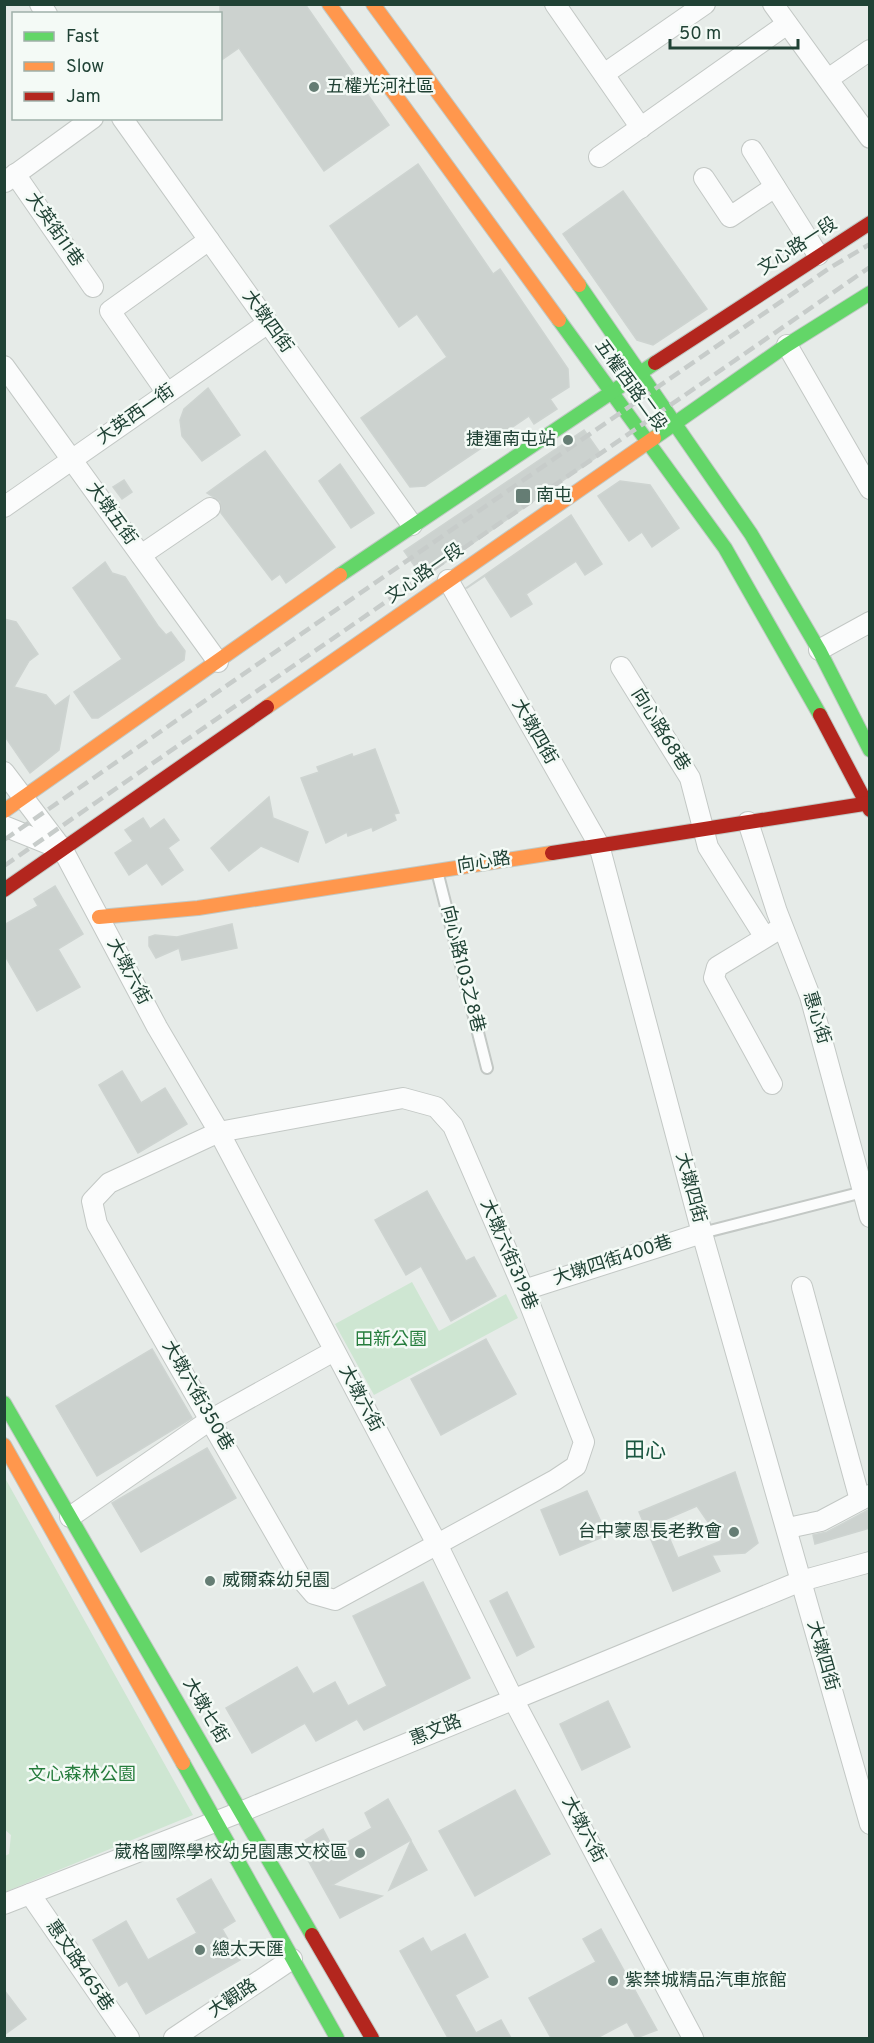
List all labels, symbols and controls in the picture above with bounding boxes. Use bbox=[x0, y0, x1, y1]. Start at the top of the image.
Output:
legend bbox=[12, 12, 222, 120]
scale bar bbox=[670, 12, 798, 50]
text: 50 m bbox=[679, 23, 721, 46]
text: Fast bbox=[66, 26, 99, 49]
text: Slow bbox=[66, 56, 104, 79]
place label: 五權光河社區 bbox=[326, 76, 434, 99]
marker: 五權光河社區 bbox=[307, 80, 321, 94]
text: Jam bbox=[66, 86, 101, 109]
street label: 大英街11巷 bbox=[20, 188, 88, 272]
street label: 文心路一段 bbox=[754, 213, 842, 281]
street label: 大墩四街 bbox=[237, 286, 297, 358]
street label: 五權西路二段 bbox=[589, 336, 671, 436]
street label: 大英西一街 bbox=[93, 380, 179, 450]
place label: 捷運南屯站 bbox=[466, 429, 556, 452]
marker: 捷運南屯站 bbox=[561, 433, 575, 447]
street label: 大墩五街 bbox=[81, 478, 141, 550]
place label: 南屯 bbox=[536, 485, 572, 508]
marker: 南屯 bbox=[514, 487, 532, 505]
street label: 文心路一段 bbox=[382, 539, 468, 609]
street label: 向心路68巷 bbox=[625, 684, 695, 776]
street label: 大墩四街 bbox=[506, 695, 562, 769]
street label: 向心路 bbox=[456, 847, 512, 879]
street label: 向心路103之8巷 bbox=[435, 903, 489, 1035]
street label: 大墩六街 bbox=[101, 935, 155, 1009]
street label: 惠心街 bbox=[797, 989, 835, 1047]
street label: 大墩四街 bbox=[670, 1150, 710, 1226]
street label: 大墩六街319巷 bbox=[474, 1196, 542, 1314]
street label: 大墩四街400巷 bbox=[550, 1231, 676, 1291]
park label: 田新公園 bbox=[355, 1329, 427, 1352]
street label: 大墩六街350巷 bbox=[156, 1337, 238, 1455]
street label: 大墩六街 bbox=[333, 1362, 387, 1436]
district label: 田心 bbox=[624, 1438, 666, 1465]
place label: 台中蒙恩長老教會 bbox=[578, 1521, 722, 1544]
marker: 台中蒙恩長老教會 bbox=[727, 1525, 741, 1539]
place label: 威爾森幼兒園 bbox=[222, 1570, 330, 1593]
marker: 威爾森幼兒園 bbox=[203, 1574, 217, 1588]
street label: 大墩四街 bbox=[801, 1618, 843, 1694]
street label: 大墩七街 bbox=[177, 1674, 233, 1748]
street label: 惠文路 bbox=[407, 1710, 465, 1752]
park label: 文心森林公園 bbox=[28, 1764, 136, 1787]
street label: 大墩六街 bbox=[556, 1793, 610, 1867]
place label: 葳格國際學校幼兒園惠文校區 bbox=[114, 1842, 348, 1865]
marker: 葳格國際學校幼兒園惠文校區 bbox=[353, 1846, 367, 1860]
street label: 惠文路465巷 bbox=[40, 1916, 118, 2016]
place label: 總太天匯 bbox=[212, 1939, 284, 1962]
marker: 總太天匯 bbox=[193, 1943, 207, 1957]
place label: 紫禁城精品汽車旅館 bbox=[625, 1970, 787, 1993]
street label: 大觀路 bbox=[204, 1974, 262, 2024]
marker: 紫禁城精品汽車旅館 bbox=[606, 1974, 620, 1988]

